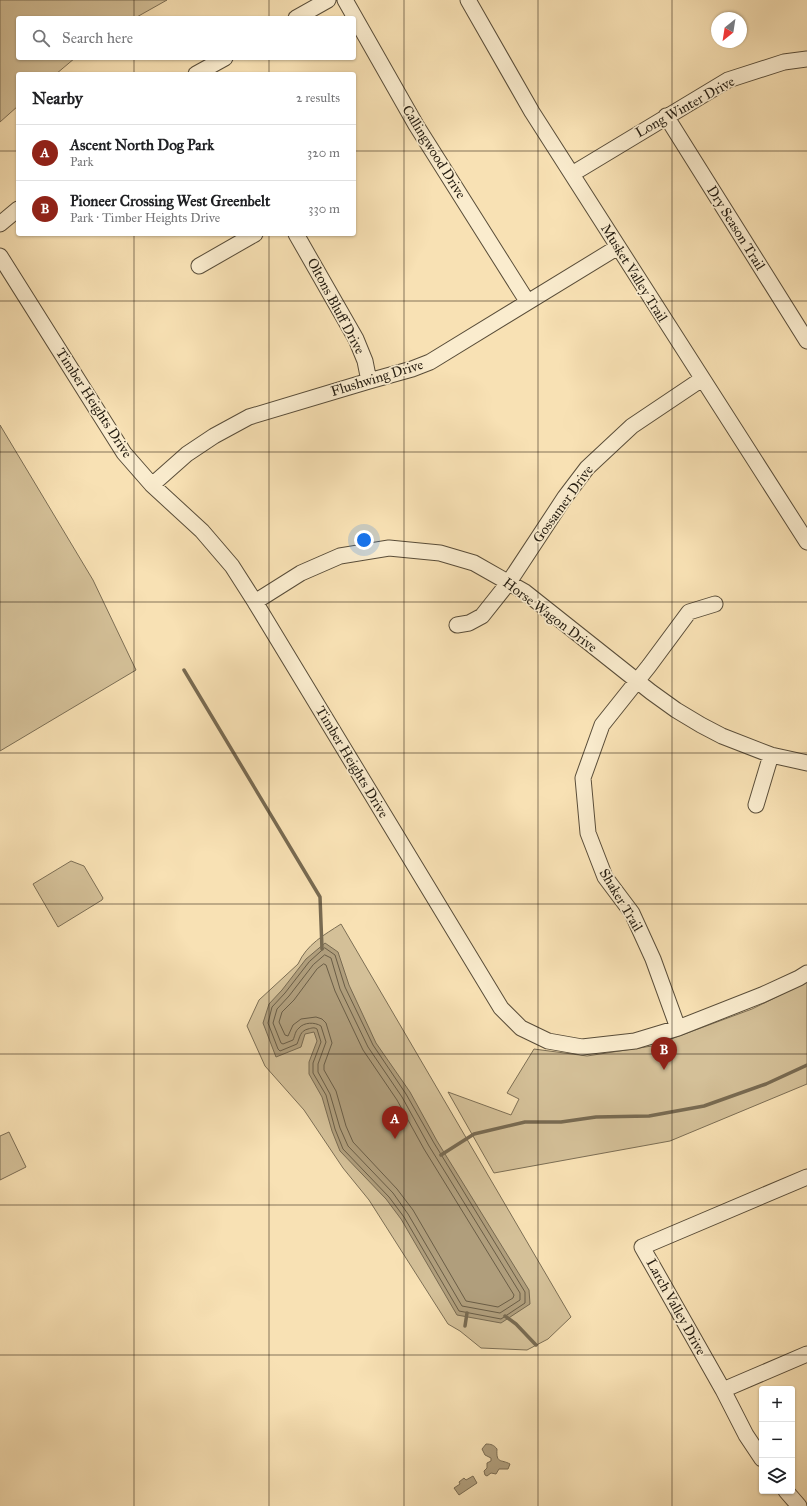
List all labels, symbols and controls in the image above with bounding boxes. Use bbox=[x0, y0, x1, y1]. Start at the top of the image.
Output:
north arrow bbox=[711, 12, 747, 48]
search box bbox=[16, 16, 356, 60]
icon: search bbox=[30, 27, 52, 49]
text: Search here bbox=[62, 29, 133, 47]
street label: Long Winter Drive bbox=[632, 73, 738, 141]
text: Nearby bbox=[32, 88, 83, 109]
text: 2 results bbox=[296, 90, 340, 106]
street label: Callingwood Drive bbox=[398, 102, 470, 202]
text: Ascent North Dog Park bbox=[70, 136, 214, 154]
text: A bbox=[41, 145, 49, 161]
text: 320 m bbox=[307, 145, 340, 161]
text: Park bbox=[70, 154, 94, 170]
street label: Dry Season Trail bbox=[703, 183, 769, 274]
text: Pioneer Crossing West Greenbelt bbox=[70, 192, 270, 210]
text: B bbox=[41, 201, 49, 217]
text: 330 m bbox=[308, 201, 340, 217]
text: Park · Timber Heights Drive bbox=[70, 210, 220, 226]
street label: Musket Valley Trail bbox=[597, 221, 671, 325]
street label: Oltons Bluff Drive bbox=[304, 255, 369, 357]
street label: Timber Heights Drive bbox=[52, 345, 136, 461]
street label: Flushwing Drive bbox=[329, 356, 425, 400]
street label: Gossamer Drive bbox=[529, 462, 597, 546]
your location bbox=[354, 530, 374, 550]
street label: Horse Wagon Drive bbox=[500, 574, 601, 656]
street label: Timber Heights Drive bbox=[312, 703, 392, 821]
street label: Shaker Trail bbox=[596, 866, 646, 935]
pin: B bbox=[651, 1037, 677, 1070]
pin: A bbox=[382, 1106, 408, 1139]
street label: Larch Valley Drive bbox=[642, 1256, 710, 1358]
map controls bbox=[759, 1386, 795, 1494]
button: + bbox=[759, 1386, 795, 1422]
button: − bbox=[759, 1422, 795, 1458]
button: layers bbox=[759, 1458, 795, 1494]

